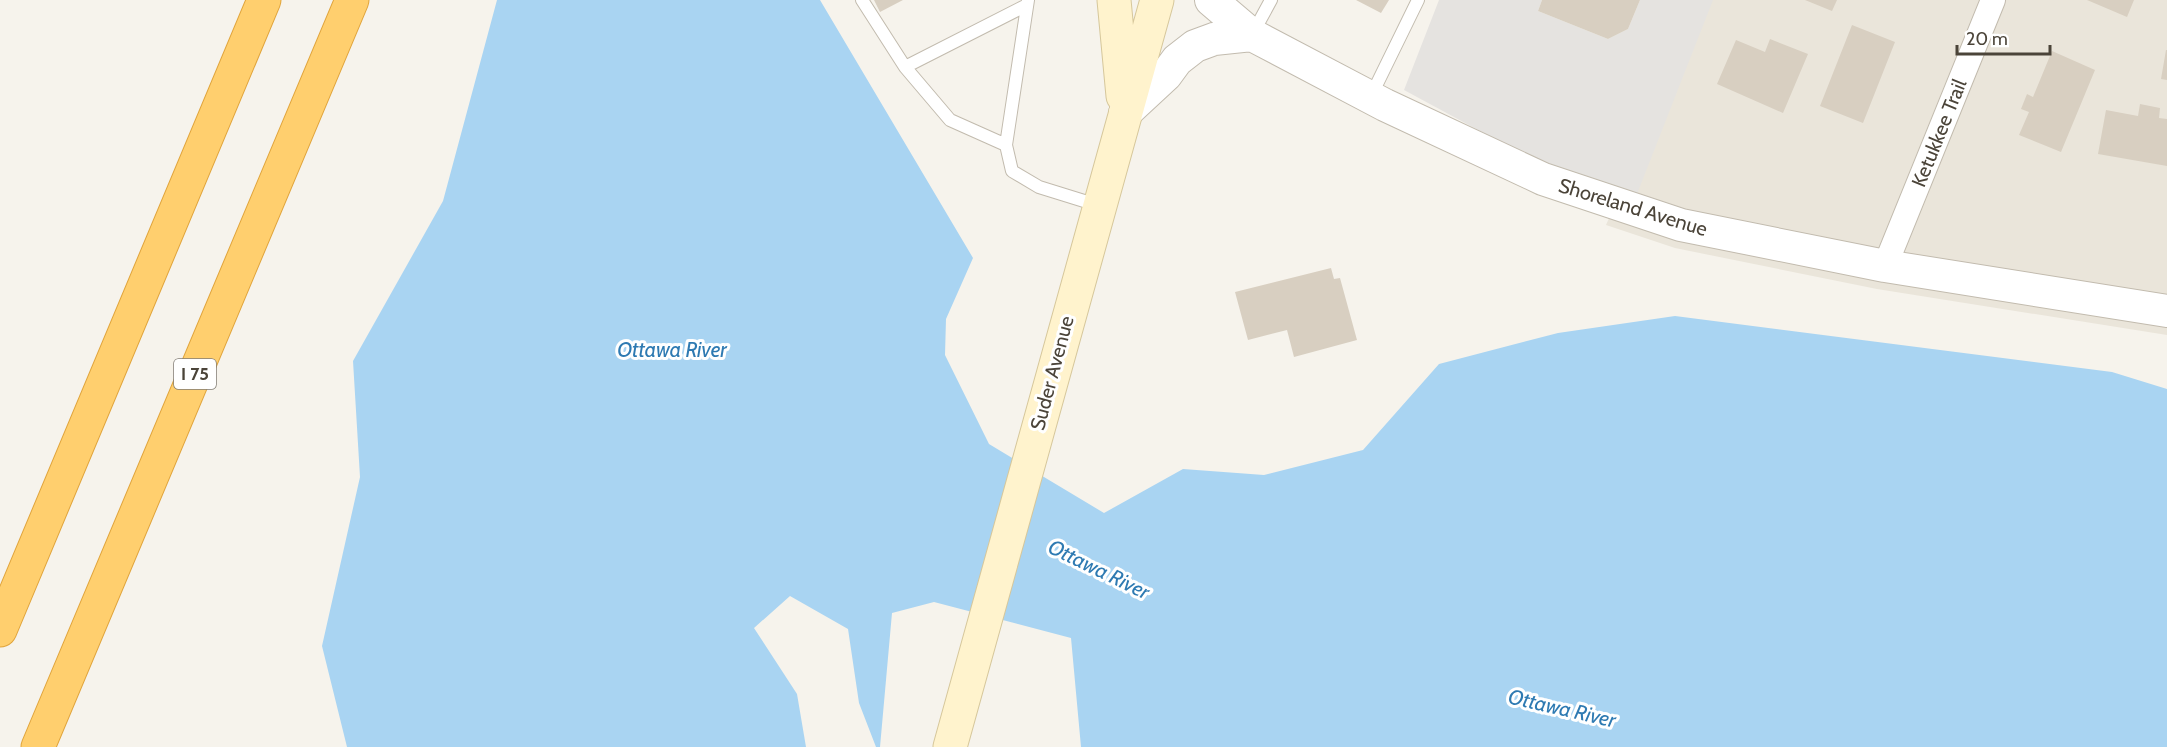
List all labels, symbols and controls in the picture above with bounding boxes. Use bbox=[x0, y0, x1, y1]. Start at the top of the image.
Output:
scale bar bbox=[1957, 18, 2050, 56]
text: 20 m bbox=[1966, 28, 2008, 50]
street label: Ketukkee Trail bbox=[1906, 75, 1972, 190]
street label: Shoreland Avenue bbox=[1556, 173, 1710, 241]
street label: Suder Avenue bbox=[1025, 313, 1079, 433]
water label: Ottawa River bbox=[617, 337, 728, 362]
road number: I 75 bbox=[174, 359, 216, 389]
water label: Ottawa River bbox=[1044, 534, 1155, 605]
water label: Ottawa River bbox=[1506, 683, 1620, 733]

